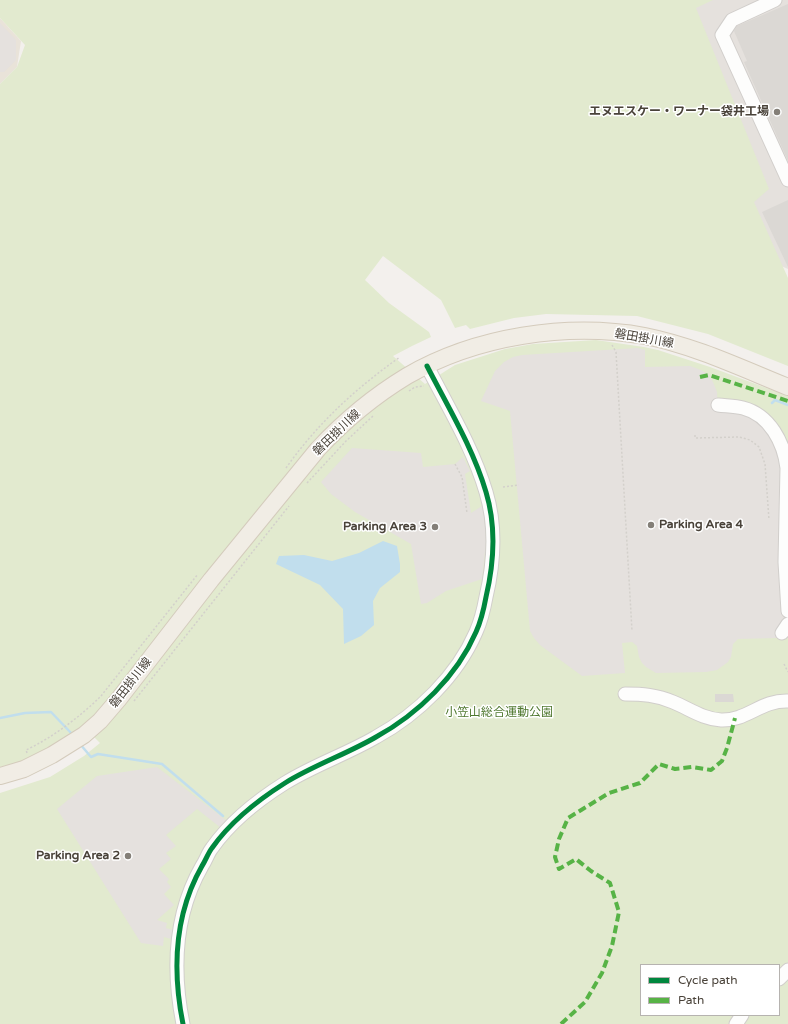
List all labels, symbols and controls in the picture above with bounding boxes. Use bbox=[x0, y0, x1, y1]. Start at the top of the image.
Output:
place label: エヌエスケー・ワーナー袋井工場 bbox=[589, 105, 769, 119]
marker: エヌエスケー・ワーナー袋井工場 bbox=[772, 107, 782, 117]
street label: 磐田掛川線 bbox=[613, 327, 675, 351]
street label: 磐田掛川線 bbox=[310, 407, 364, 459]
place label: Parking Area 4 bbox=[659, 518, 743, 532]
place label: Parking Area 3 bbox=[343, 520, 427, 534]
marker: Parking Area 4 bbox=[646, 520, 656, 530]
marker: Parking Area 3 bbox=[430, 522, 440, 532]
street label: 磐田掛川線 bbox=[107, 655, 155, 711]
park label: 小笠山総合運動公園 bbox=[445, 706, 553, 720]
place label: Parking Area 2 bbox=[36, 849, 120, 863]
marker: Parking Area 2 bbox=[123, 851, 133, 861]
legend bbox=[640, 964, 780, 1016]
text: Cycle path bbox=[678, 973, 737, 987]
text: Path bbox=[678, 993, 704, 1007]

